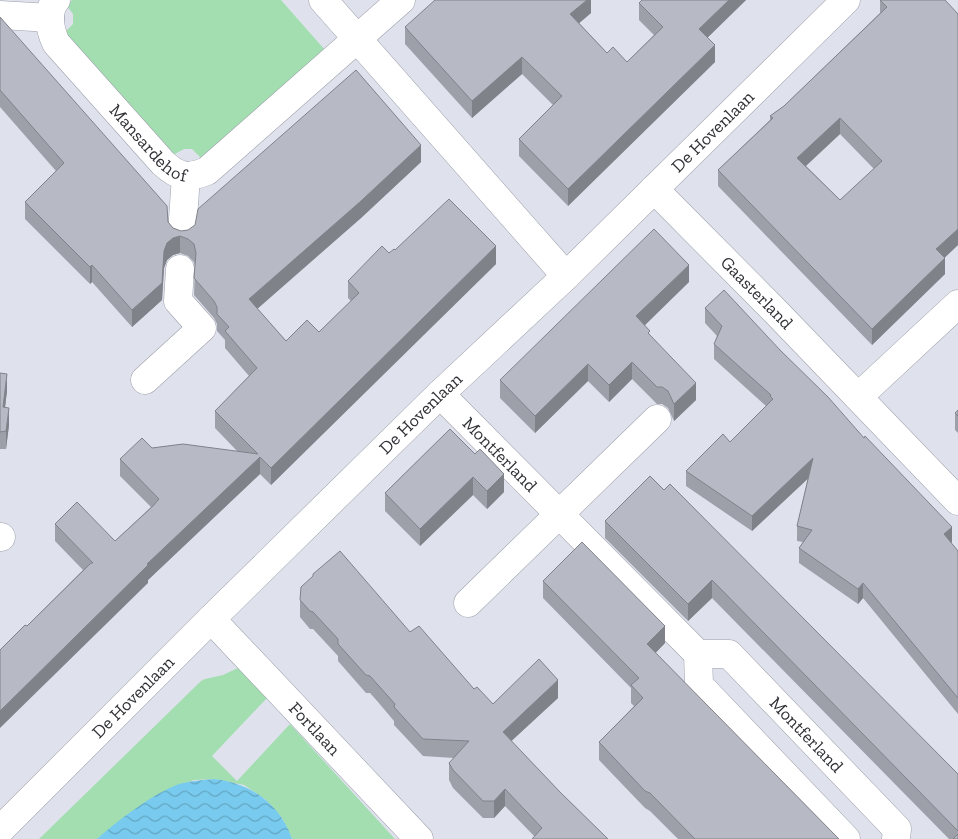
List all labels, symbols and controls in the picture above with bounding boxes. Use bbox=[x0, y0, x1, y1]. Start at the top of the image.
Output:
street label: De Hovenlaan bbox=[667, 85, 759, 177]
street label: Mansardehof bbox=[105, 100, 190, 187]
street label: Gaasterland bbox=[716, 252, 798, 334]
street label: De Hovenlaan bbox=[374, 367, 467, 459]
street label: Montferland bbox=[458, 412, 542, 497]
street label: De Hovenlaan bbox=[87, 651, 179, 743]
street label: Montferland bbox=[765, 692, 848, 777]
street label: Fortlaan bbox=[284, 697, 346, 761]

